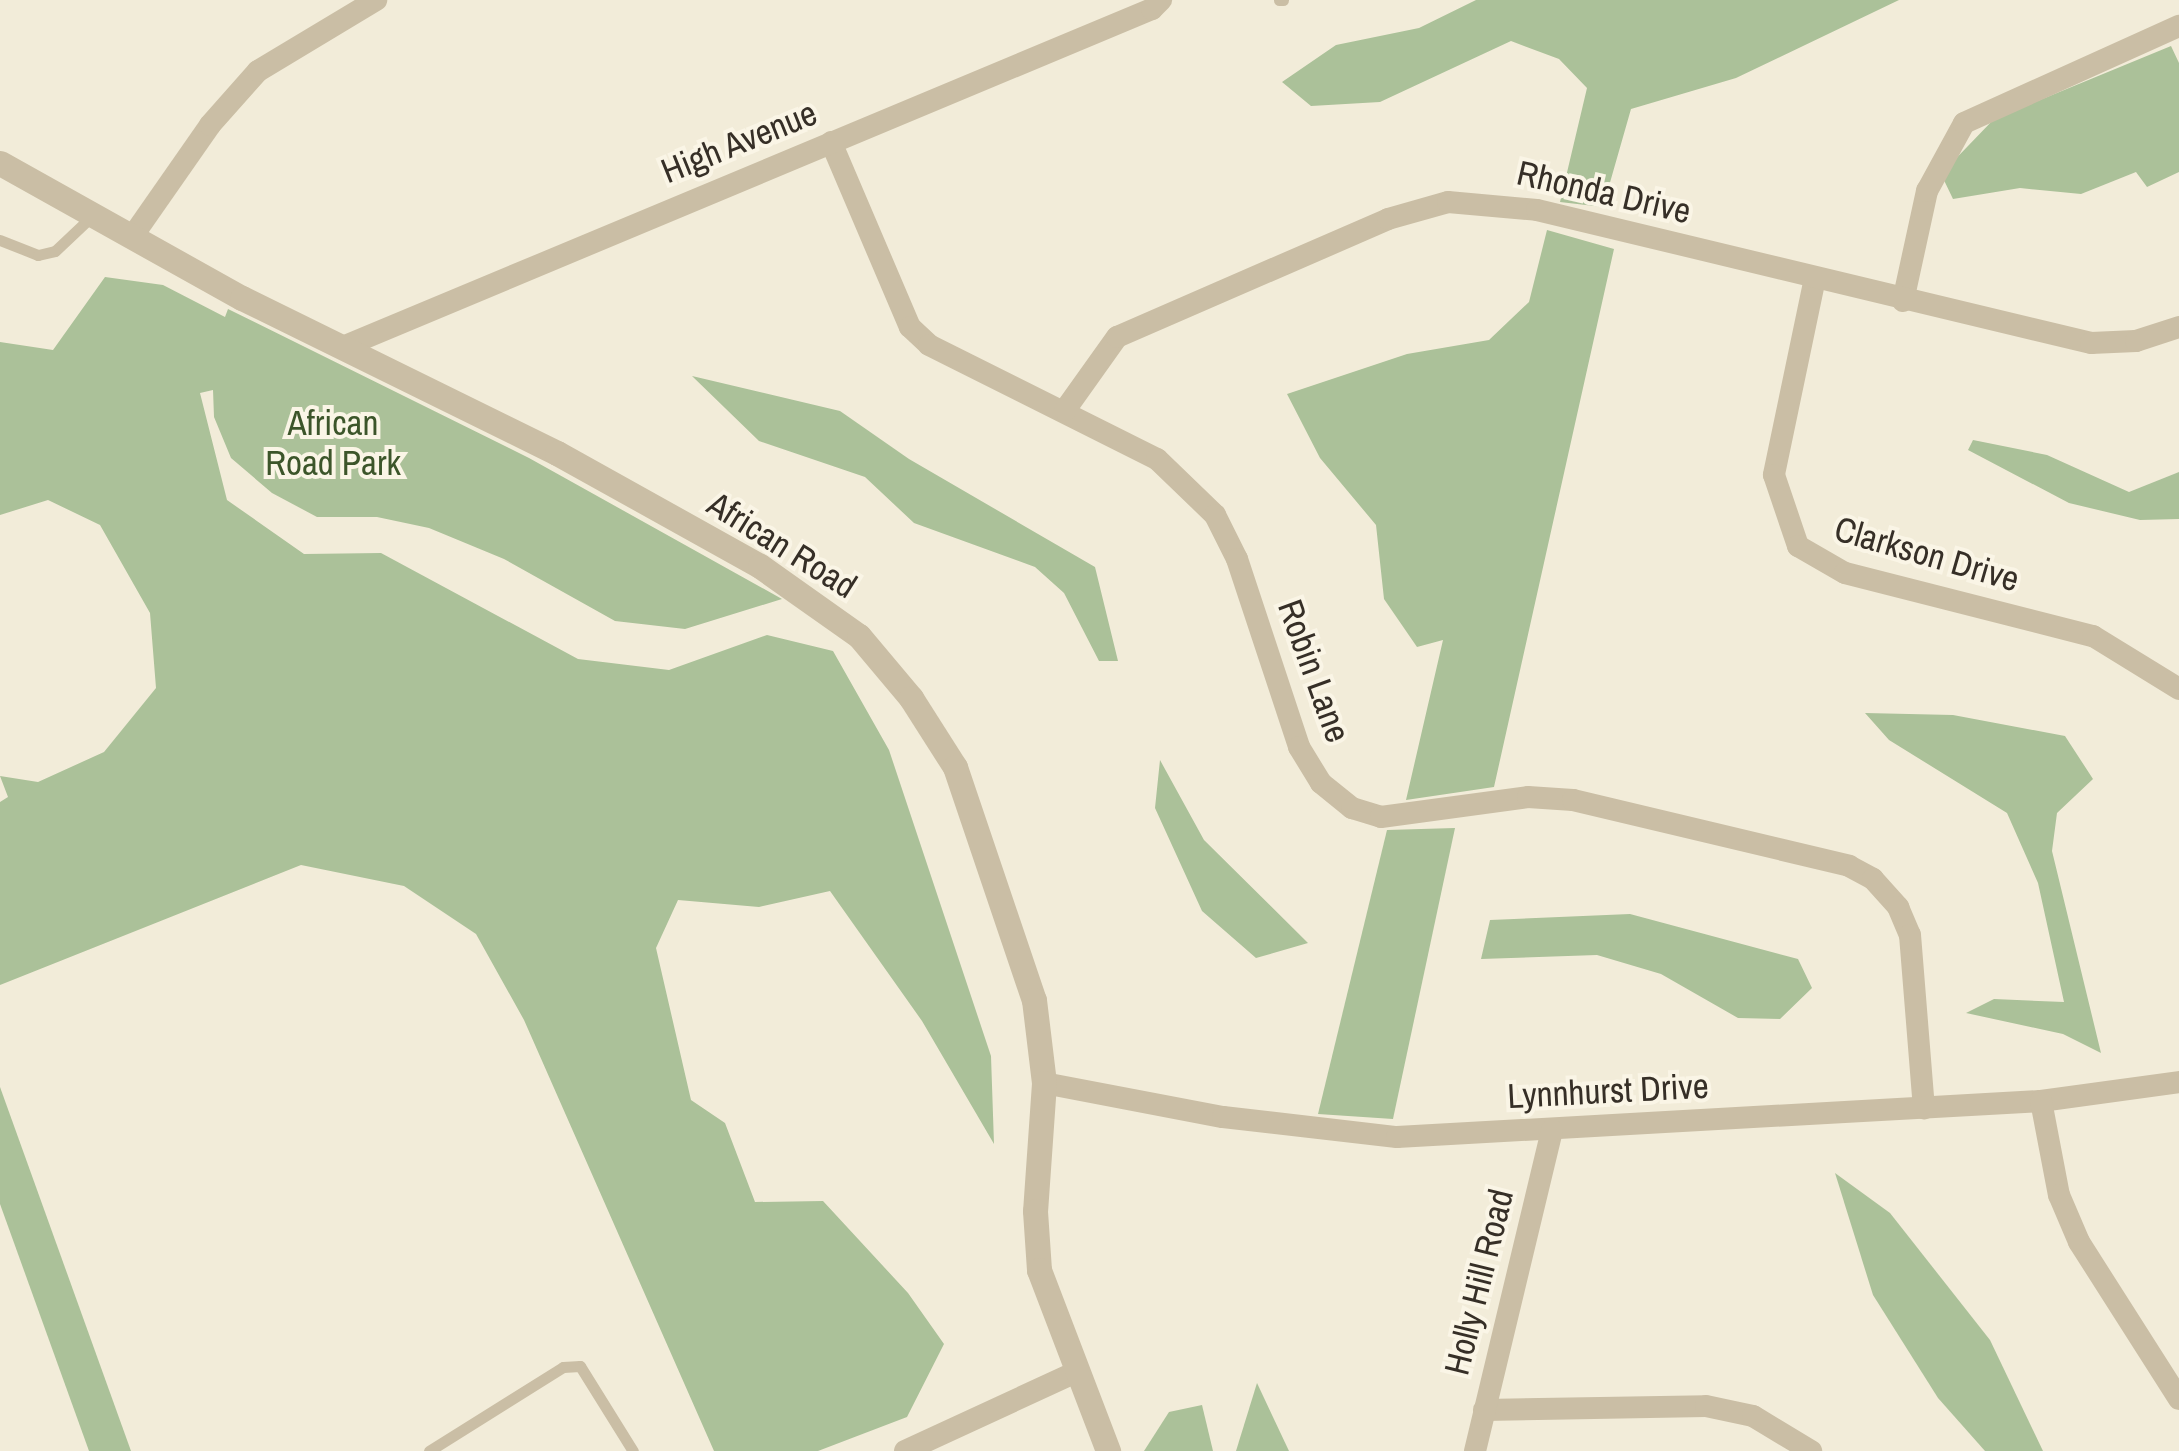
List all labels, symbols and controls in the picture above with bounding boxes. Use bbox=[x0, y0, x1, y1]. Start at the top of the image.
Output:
street label: High Avenue bbox=[654, 92, 824, 192]
street label: Rhonda Drive bbox=[1513, 152, 1695, 232]
park label: African Road Park bbox=[265, 402, 401, 484]
street label: African Road bbox=[700, 483, 864, 607]
street label: Clarkson Drive bbox=[1830, 508, 2024, 600]
street label: Robin Lane bbox=[1269, 594, 1359, 748]
street label: Lynnhurst Drive bbox=[1506, 1065, 1710, 1117]
street label: Holly Hill Road bbox=[1436, 1185, 1522, 1379]

